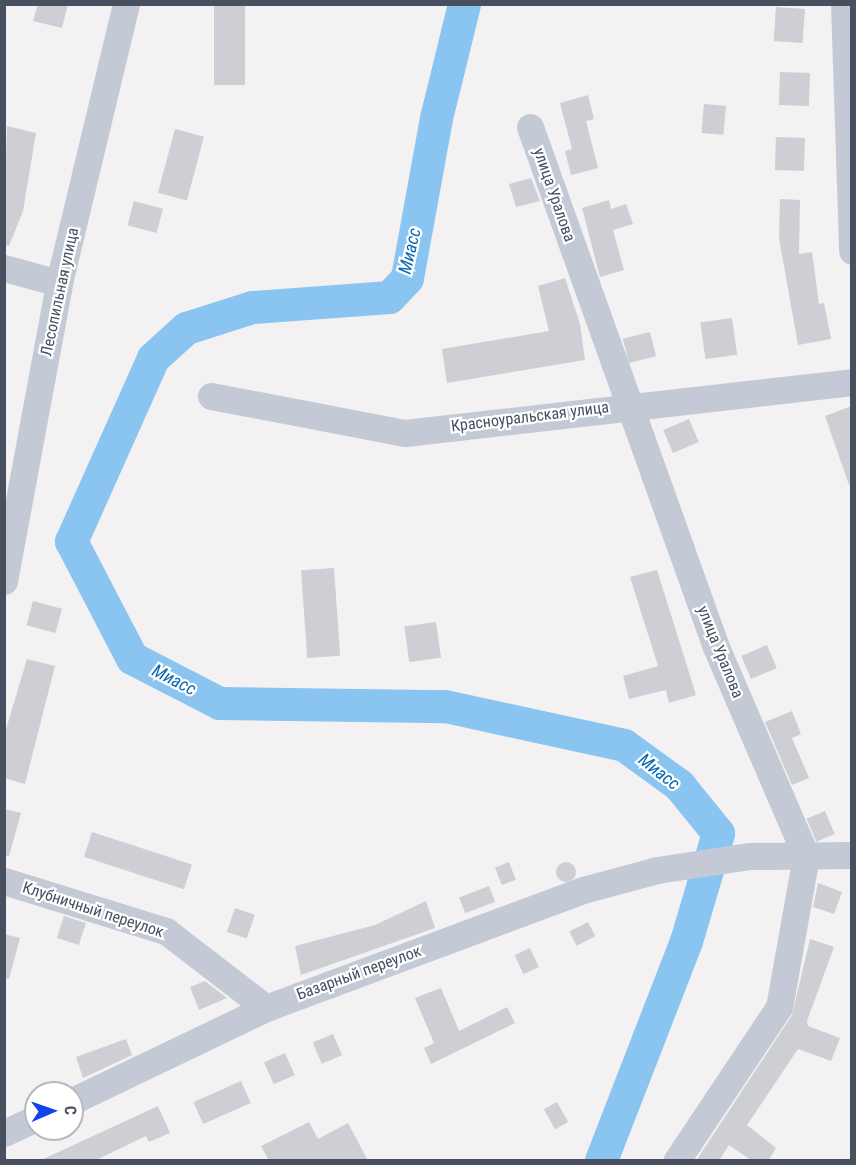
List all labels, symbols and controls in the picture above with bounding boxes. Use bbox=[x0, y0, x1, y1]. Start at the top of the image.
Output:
street label: улица Уралова bbox=[529, 146, 579, 244]
street label: Лесопильная улица bbox=[37, 226, 83, 358]
water label: Миасс bbox=[394, 226, 426, 276]
street label: Красноуральская улица bbox=[450, 398, 610, 436]
street label: улица Уралова bbox=[693, 603, 747, 701]
water label: Миасс bbox=[148, 660, 200, 700]
water label: Миасс bbox=[634, 749, 684, 795]
street label: Клубничный переулок bbox=[20, 878, 166, 942]
street label: Базарный переулок bbox=[294, 942, 424, 1004]
north arrow bbox=[24, 1081, 84, 1141]
text: С bbox=[61, 1106, 80, 1115]

